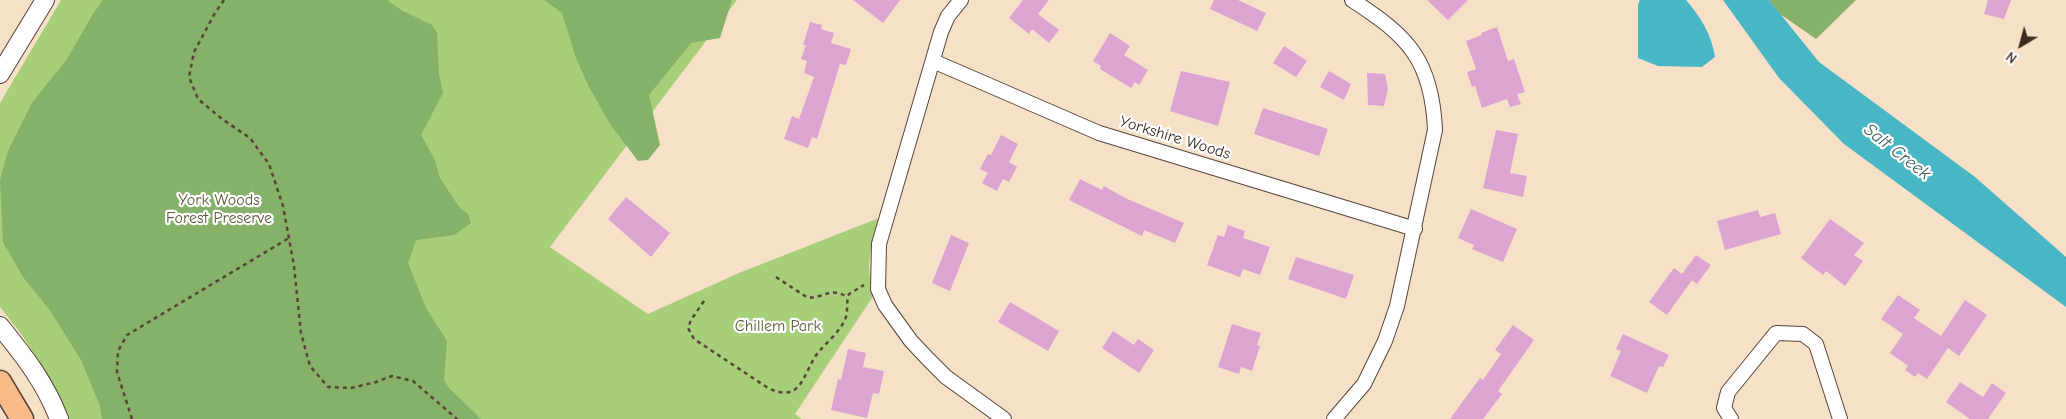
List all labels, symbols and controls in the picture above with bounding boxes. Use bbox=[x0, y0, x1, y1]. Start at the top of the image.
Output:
north arrow bbox=[1996, 20, 2046, 70]
text: N bbox=[2003, 48, 2020, 67]
street label: Yorkshire Woods bbox=[1117, 112, 1233, 164]
water label: Salt Creek bbox=[1859, 119, 1935, 185]
park label: York Woods Forest Preserve bbox=[166, 190, 272, 228]
park label: Chillem Park bbox=[735, 316, 821, 336]

